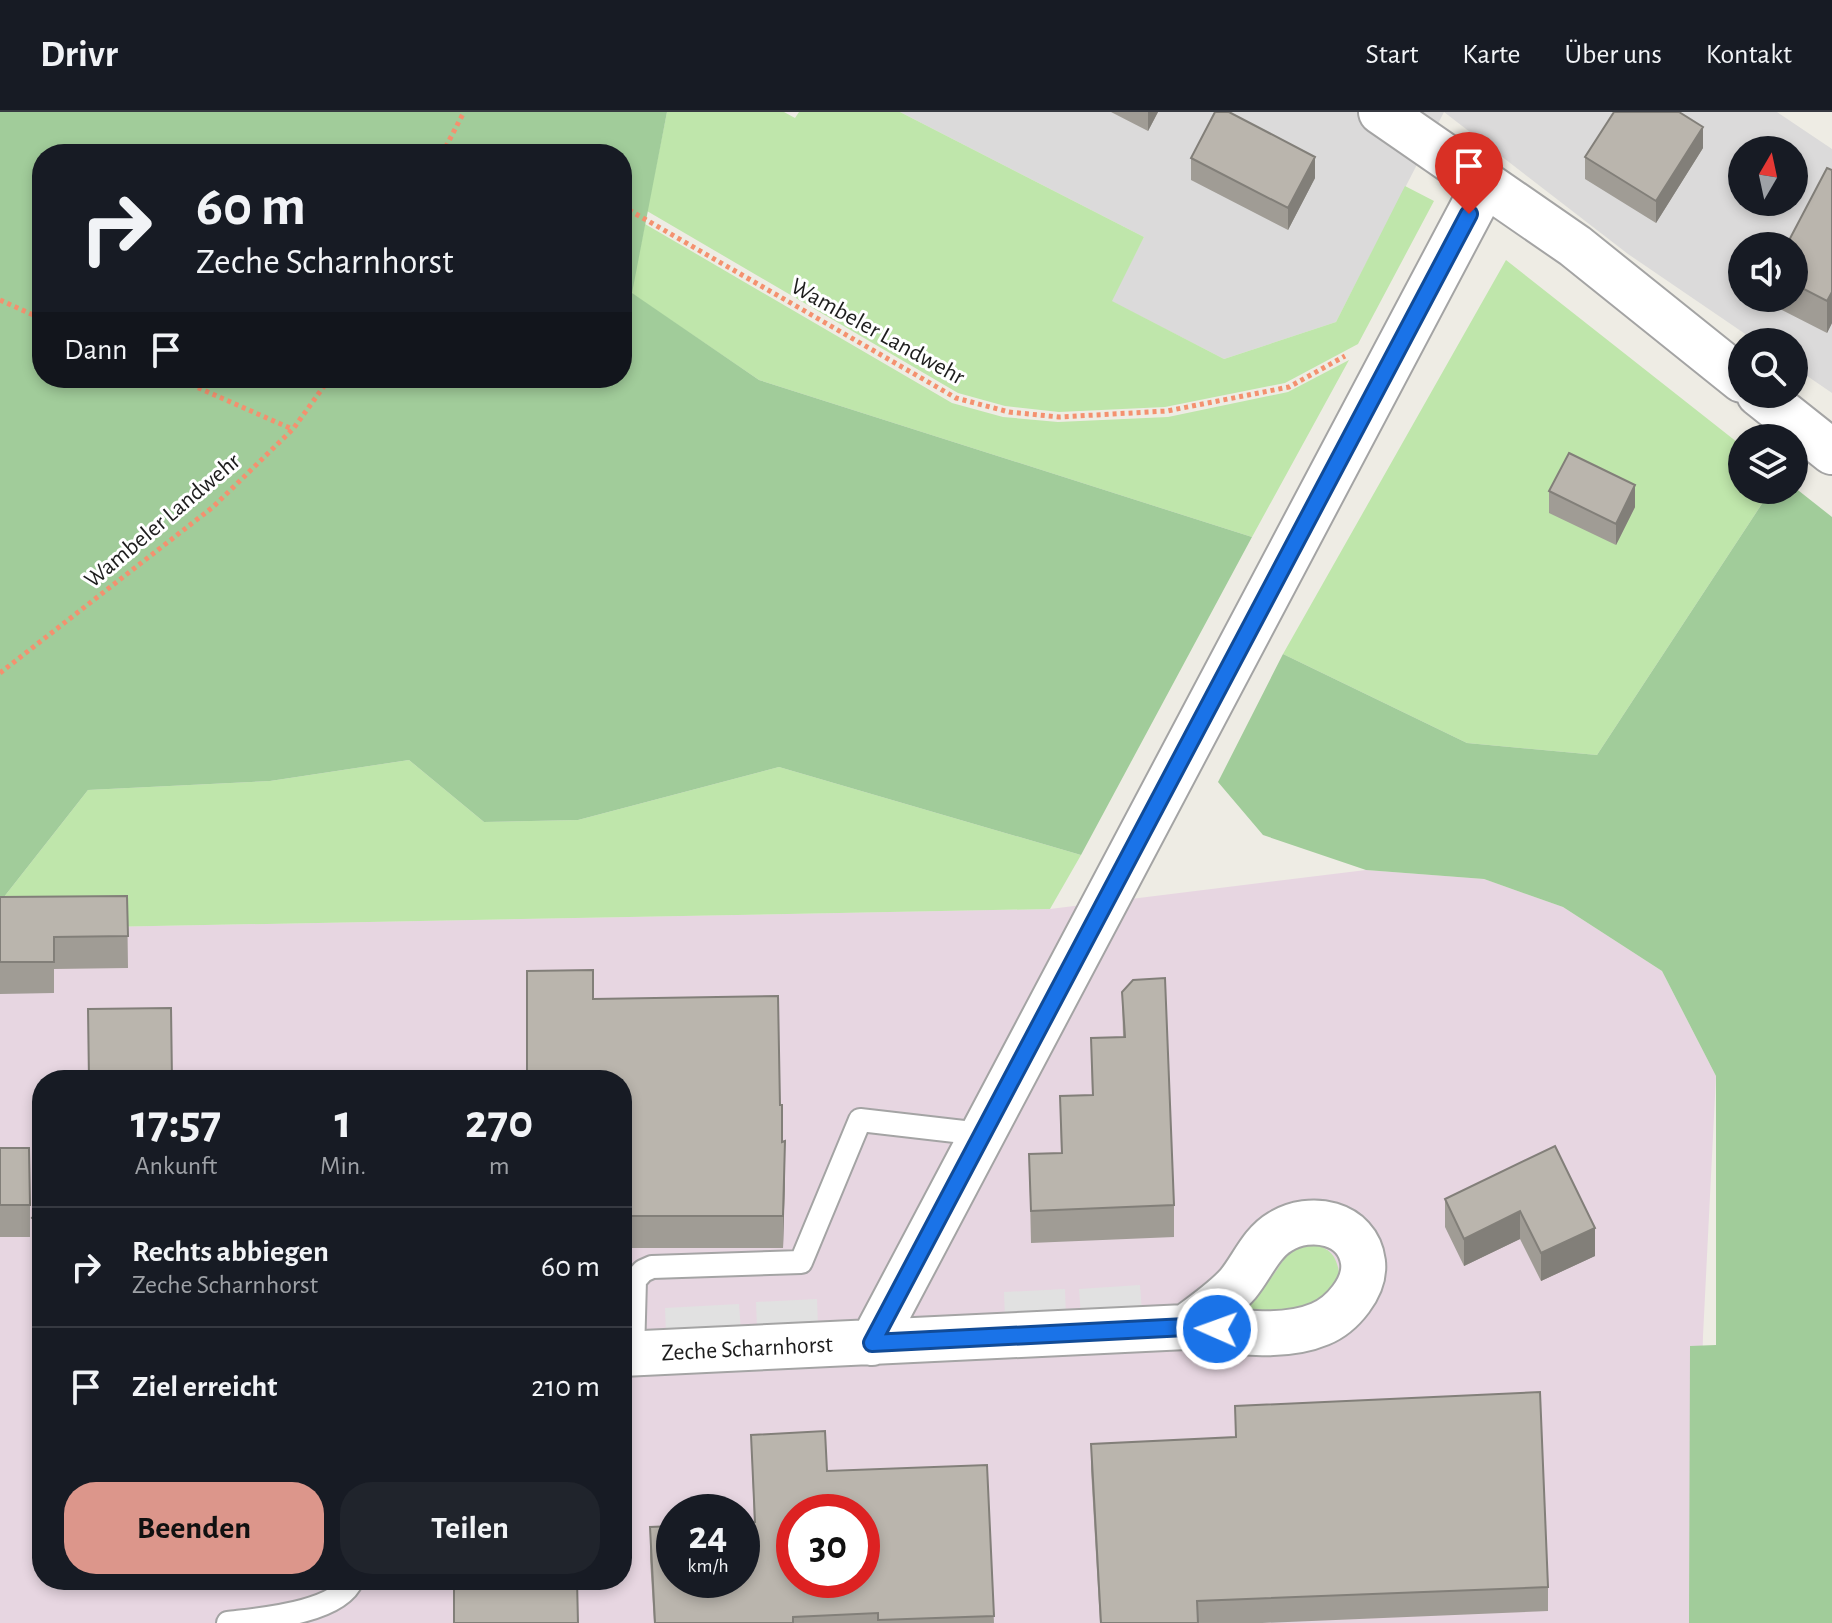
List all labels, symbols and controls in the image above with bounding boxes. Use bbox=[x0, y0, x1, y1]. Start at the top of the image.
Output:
text: Drivr bbox=[40, 36, 118, 74]
text: Start bbox=[1366, 41, 1418, 69]
text: Karte bbox=[1462, 41, 1521, 69]
text: Über uns bbox=[1565, 41, 1662, 69]
text: Kontakt bbox=[1706, 41, 1792, 69]
pin bbox=[1435, 132, 1503, 214]
north arrow bbox=[1728, 136, 1808, 216]
map controls bbox=[1728, 136, 1808, 504]
icon: arrive bbox=[1447, 144, 1491, 188]
icon: right bbox=[64, 176, 168, 280]
text: 60 m bbox=[196, 179, 306, 235]
button: sound bbox=[1728, 232, 1808, 312]
text: Zeche Scharnhorst bbox=[196, 244, 454, 280]
street label: Wambeler Landwehr bbox=[787, 274, 969, 390]
icon: arrive bbox=[144, 328, 188, 372]
button: search bbox=[1728, 328, 1808, 408]
text: Dann bbox=[64, 335, 128, 365]
button: layers bbox=[1728, 424, 1808, 504]
street label: Wambeler Landwehr bbox=[80, 449, 245, 593]
text: 17:57 bbox=[131, 1099, 221, 1147]
text: 1 bbox=[334, 1099, 352, 1147]
text: 270 bbox=[465, 1099, 533, 1147]
text: Ankunft bbox=[135, 1153, 217, 1179]
text: Min. bbox=[320, 1153, 366, 1179]
text: m bbox=[489, 1153, 509, 1179]
text: Rechts abbiegen bbox=[132, 1237, 329, 1267]
icon: right bbox=[64, 1245, 108, 1289]
text: 60 m bbox=[541, 1252, 600, 1282]
text: Zeche Scharnhorst bbox=[132, 1272, 318, 1298]
position arrow bbox=[1175, 1287, 1259, 1371]
street label: Zeche Scharnhorst bbox=[661, 1333, 834, 1365]
icon: arrive bbox=[64, 1365, 108, 1409]
text: Ziel erreicht bbox=[132, 1372, 277, 1402]
text: 210 m bbox=[531, 1372, 600, 1402]
button: Beenden bbox=[64, 1482, 324, 1574]
button: Teilen bbox=[340, 1482, 600, 1574]
speed limit sign: 30 bbox=[776, 1494, 880, 1598]
text: 24 bbox=[689, 1516, 727, 1556]
text: km/h bbox=[687, 1556, 729, 1576]

